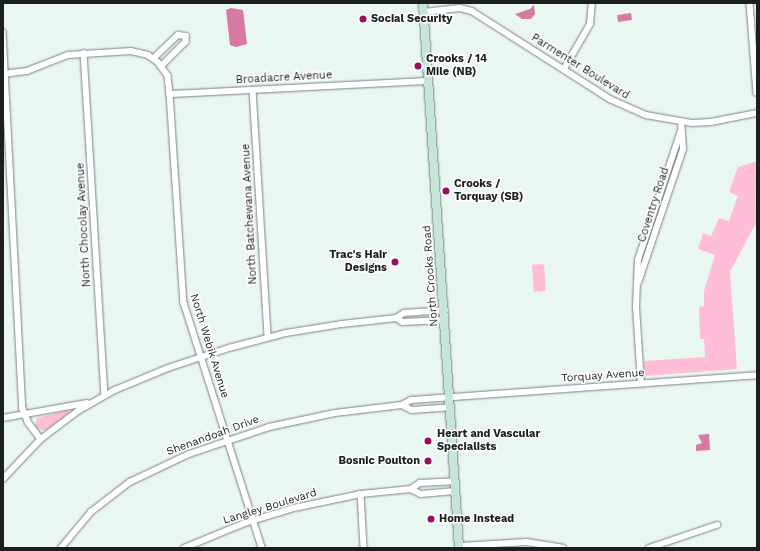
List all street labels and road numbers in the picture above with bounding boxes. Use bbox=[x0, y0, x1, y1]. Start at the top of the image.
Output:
street label: Parmenter Boulevard bbox=[528, 31, 632, 103]
street label: Broadacre Avenue bbox=[235, 69, 333, 87]
street label: North Batchewana Avenue bbox=[240, 143, 260, 285]
street label: North Chocolay Avenue bbox=[74, 162, 94, 288]
street label: Coventry Road bbox=[636, 166, 672, 244]
street label: North Crooks Road bbox=[421, 225, 441, 327]
street label: North Webik Avenue bbox=[187, 292, 231, 400]
street label: Torquay Avenue bbox=[561, 366, 645, 386]
street label: Shenandoah Drive bbox=[165, 413, 261, 459]
street label: Langley Boulevard bbox=[221, 486, 319, 528]

